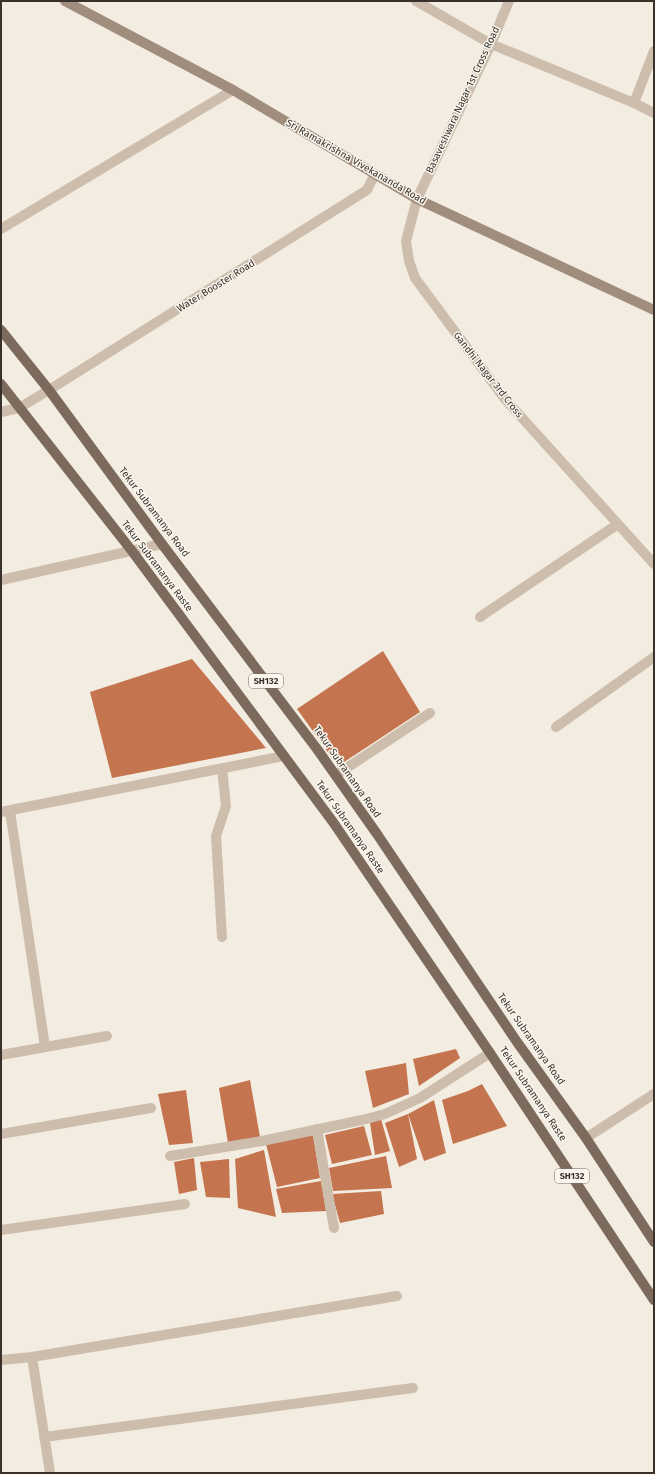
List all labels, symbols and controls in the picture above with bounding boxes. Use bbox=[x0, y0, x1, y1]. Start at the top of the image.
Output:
street label: Basaveshwara Nagar 1st Cross Road bbox=[424, 25, 502, 175]
street label: Sri Ramakrishna Vivekananda Road bbox=[284, 117, 428, 207]
street label: Water Booster Road bbox=[175, 257, 257, 315]
street label: Gandhi Nagar 3rd Cross bbox=[451, 330, 525, 420]
street label: Tekur Subramanya Road bbox=[116, 465, 192, 559]
street label: Tekur Subramanya Raste bbox=[119, 518, 195, 614]
road number: SH132 bbox=[249, 674, 283, 688]
street label: Tekur Subramanya Road bbox=[311, 724, 383, 820]
street label: Tekur Subramanya Raste bbox=[313, 778, 387, 876]
street label: Tekur Subramanya Road bbox=[495, 991, 567, 1087]
street label: Tekur Subramanya Raste bbox=[497, 1045, 569, 1143]
road number: SH132 bbox=[555, 1169, 589, 1183]

